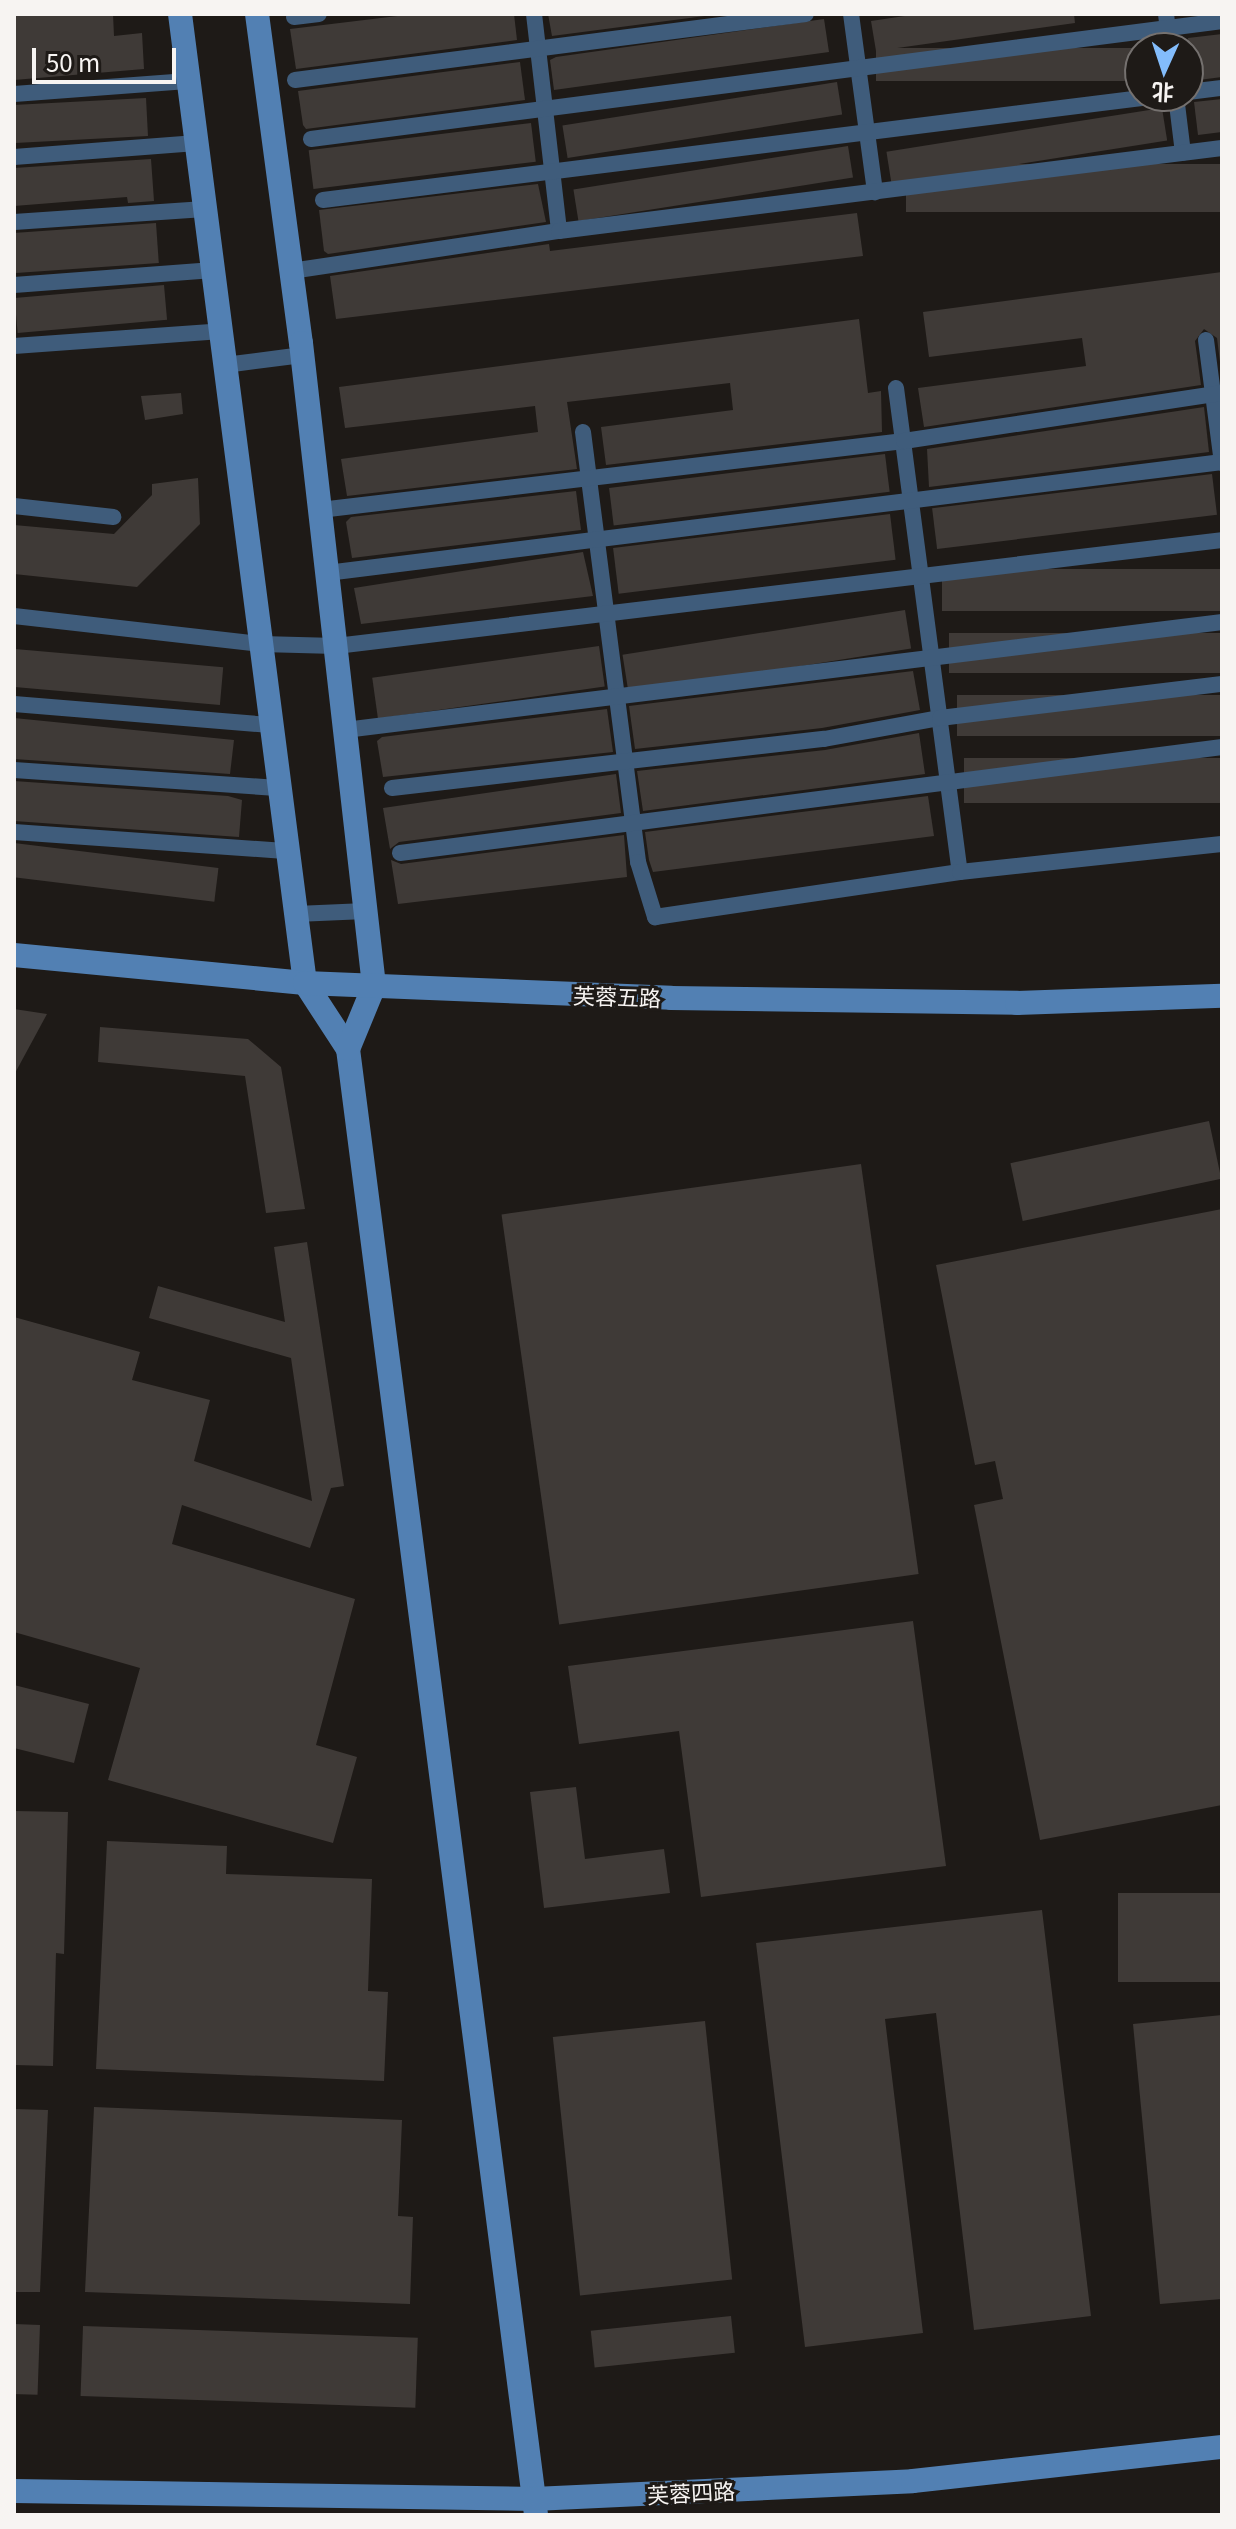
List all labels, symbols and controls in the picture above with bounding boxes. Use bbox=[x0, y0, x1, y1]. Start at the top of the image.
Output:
scale bar bbox=[36, 32, 180, 82]
north arrow bbox=[1124, 32, 1204, 112]
text: 50 m bbox=[46, 44, 100, 79]
text: 北 bbox=[1151, 77, 1175, 111]
street label: 芙蓉五路 bbox=[573, 981, 661, 1011]
street label: 芙蓉四路 bbox=[646, 2477, 736, 2507]

